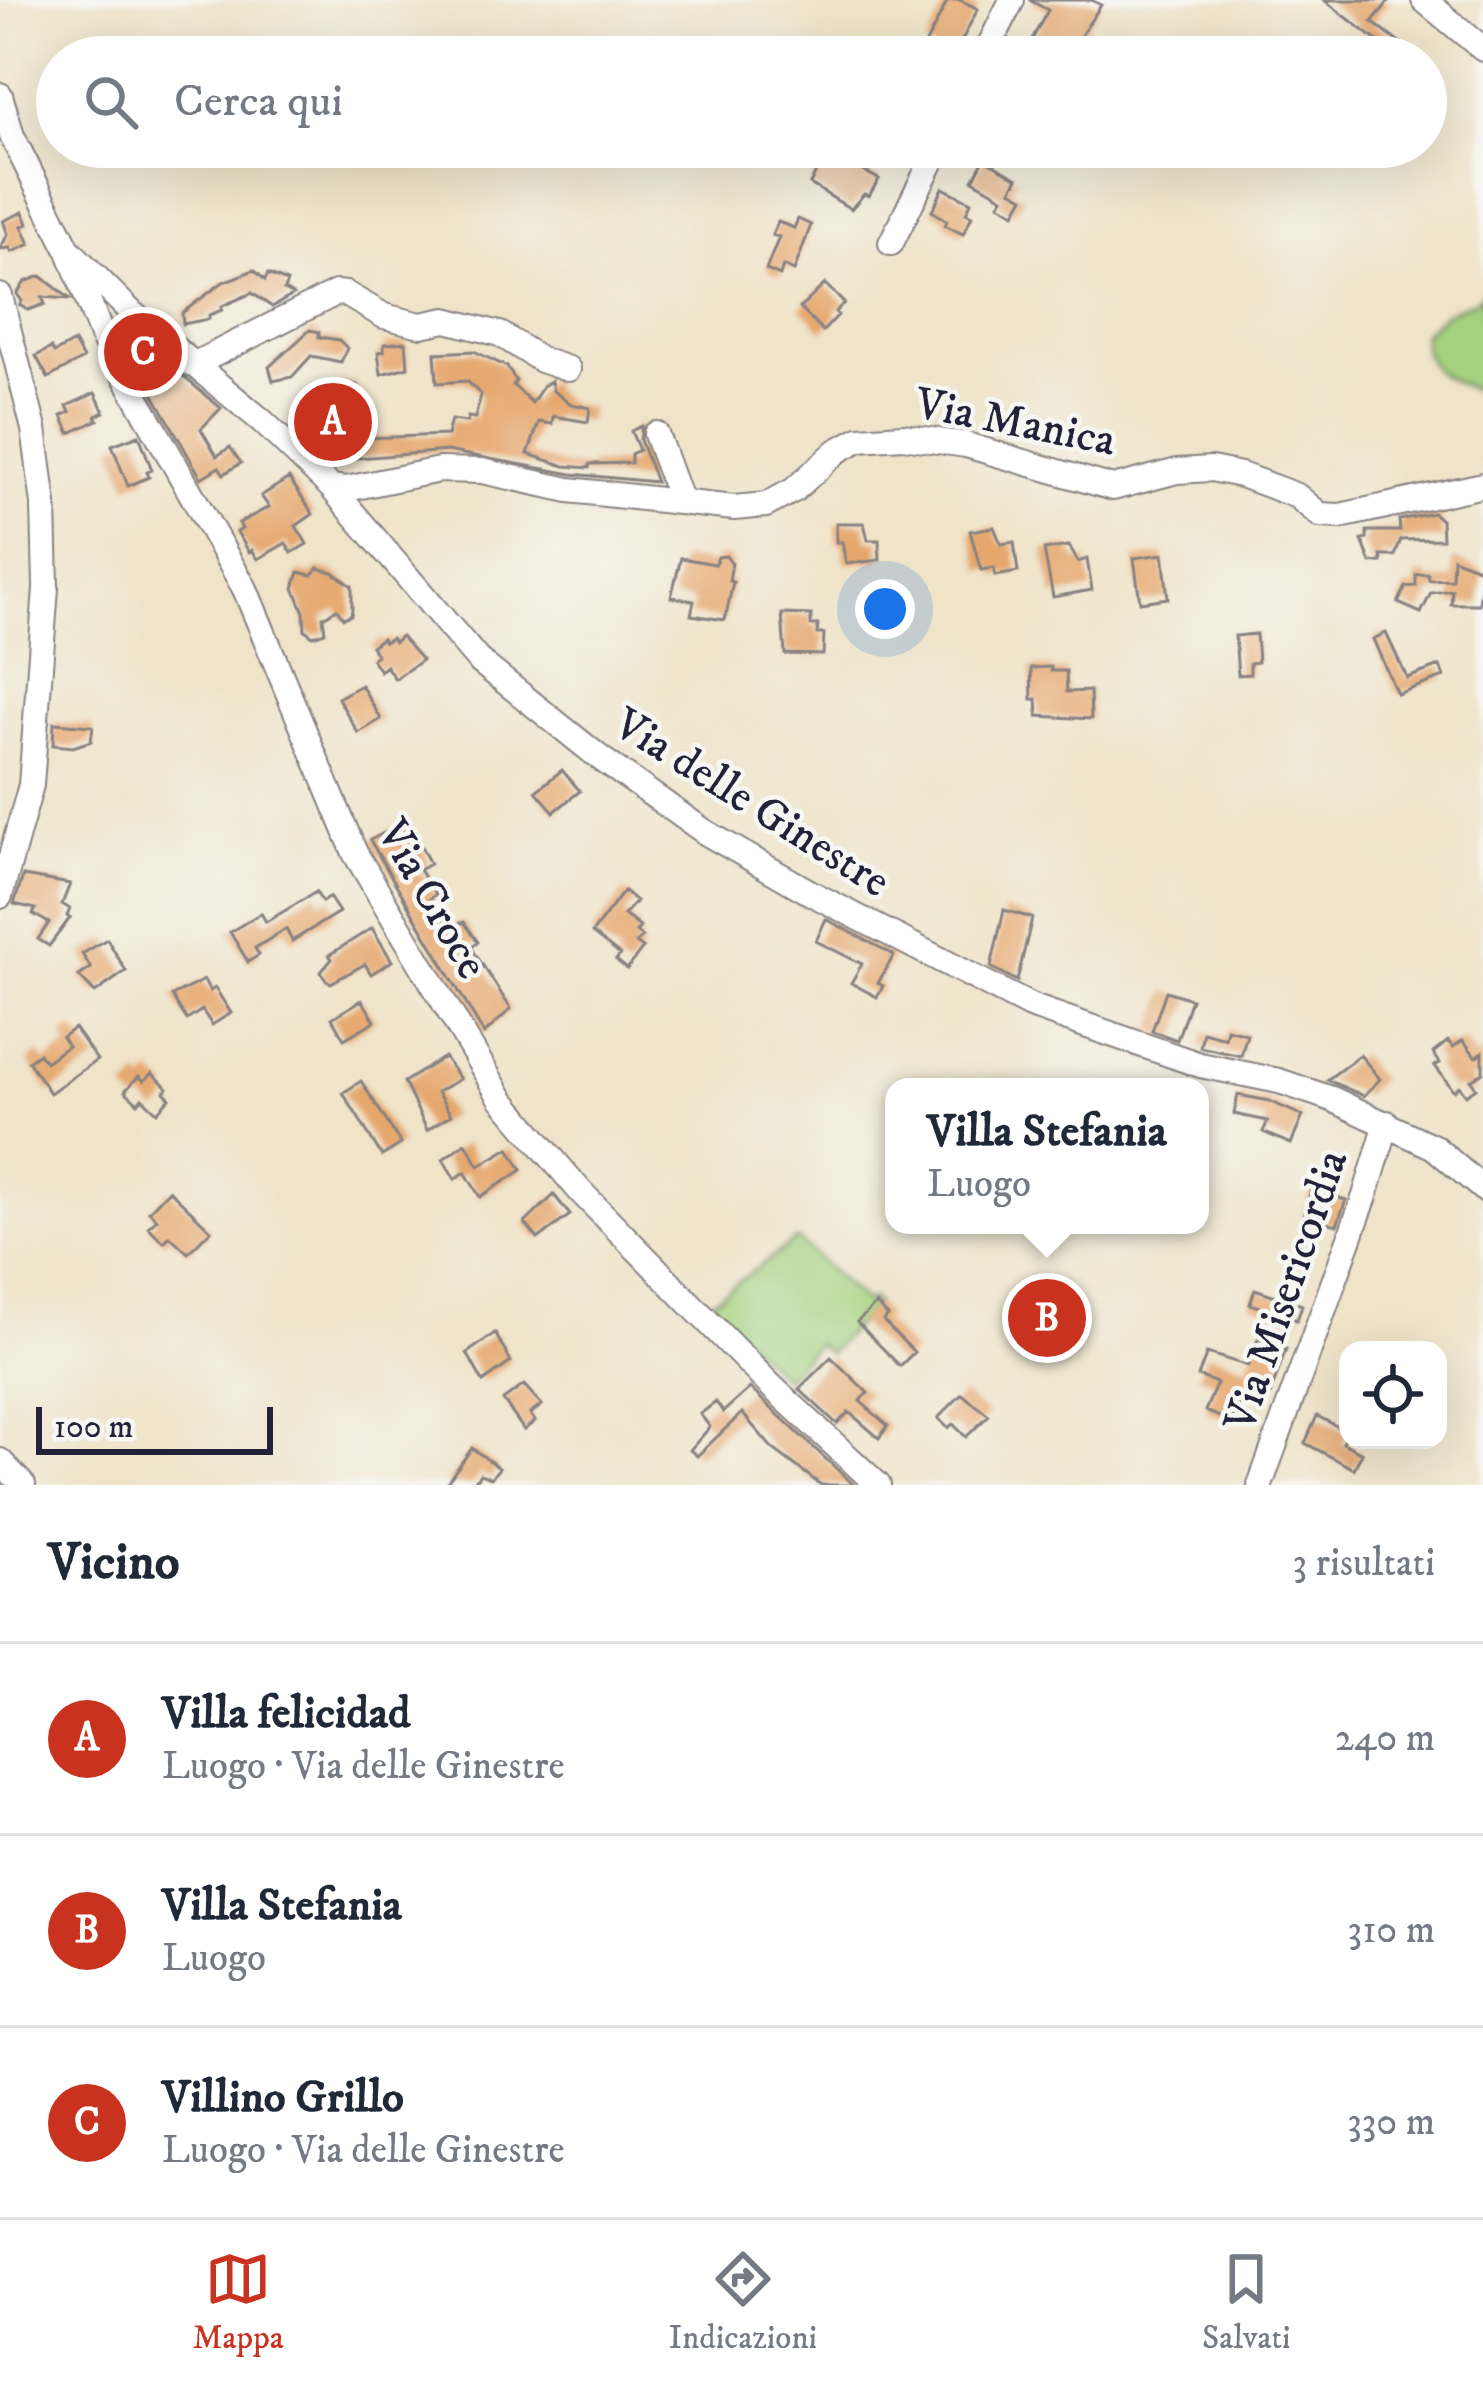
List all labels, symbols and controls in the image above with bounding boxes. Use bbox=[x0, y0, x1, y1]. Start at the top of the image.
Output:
search box bbox=[36, 36, 1447, 168]
icon: search bbox=[78, 69, 144, 135]
text: Cerca qui bbox=[174, 74, 343, 130]
pin: C bbox=[104, 307, 182, 397]
street label: Via Manica bbox=[910, 376, 1120, 470]
pin: A bbox=[294, 377, 372, 467]
your location bbox=[855, 579, 915, 639]
street label: Via delle Ginestre bbox=[602, 696, 900, 911]
street label: Via Croce bbox=[363, 809, 499, 989]
popup bbox=[885, 1078, 1209, 1234]
text: Villa Stefania bbox=[927, 1104, 1167, 1160]
street label: Via Misericordia bbox=[1212, 1143, 1361, 1440]
text: Luogo bbox=[927, 1160, 1031, 1209]
pin: B bbox=[1008, 1273, 1086, 1363]
map controls bbox=[1339, 1341, 1447, 1449]
button: locate bbox=[1339, 1341, 1447, 1449]
scale bar bbox=[36, 1401, 273, 1454]
text: 100 m bbox=[54, 1407, 133, 1448]
text: Vicino bbox=[48, 1531, 179, 1595]
text: 3 risultati bbox=[1293, 1539, 1435, 1588]
text: Villa felicidad bbox=[162, 1686, 410, 1742]
text: A bbox=[75, 1714, 99, 1763]
text: 240 m bbox=[1335, 1714, 1435, 1763]
text: Luogo · Via delle Ginestre bbox=[162, 1742, 565, 1791]
text: Villa Stefania bbox=[162, 1878, 402, 1934]
text: B bbox=[75, 1906, 99, 1955]
text: 310 m bbox=[1348, 1906, 1435, 1955]
text: Luogo bbox=[162, 1934, 266, 1983]
text: Villino Grillo bbox=[162, 2070, 404, 2126]
text: C bbox=[74, 2098, 100, 2147]
text: 330 m bbox=[1347, 2098, 1435, 2147]
text: Luogo · Via delle Ginestre bbox=[162, 2126, 565, 2175]
tab: Mappa bbox=[192, 2246, 284, 2359]
tab: Indicazioni bbox=[669, 2246, 817, 2359]
tab: Salvati bbox=[1202, 2246, 1291, 2359]

